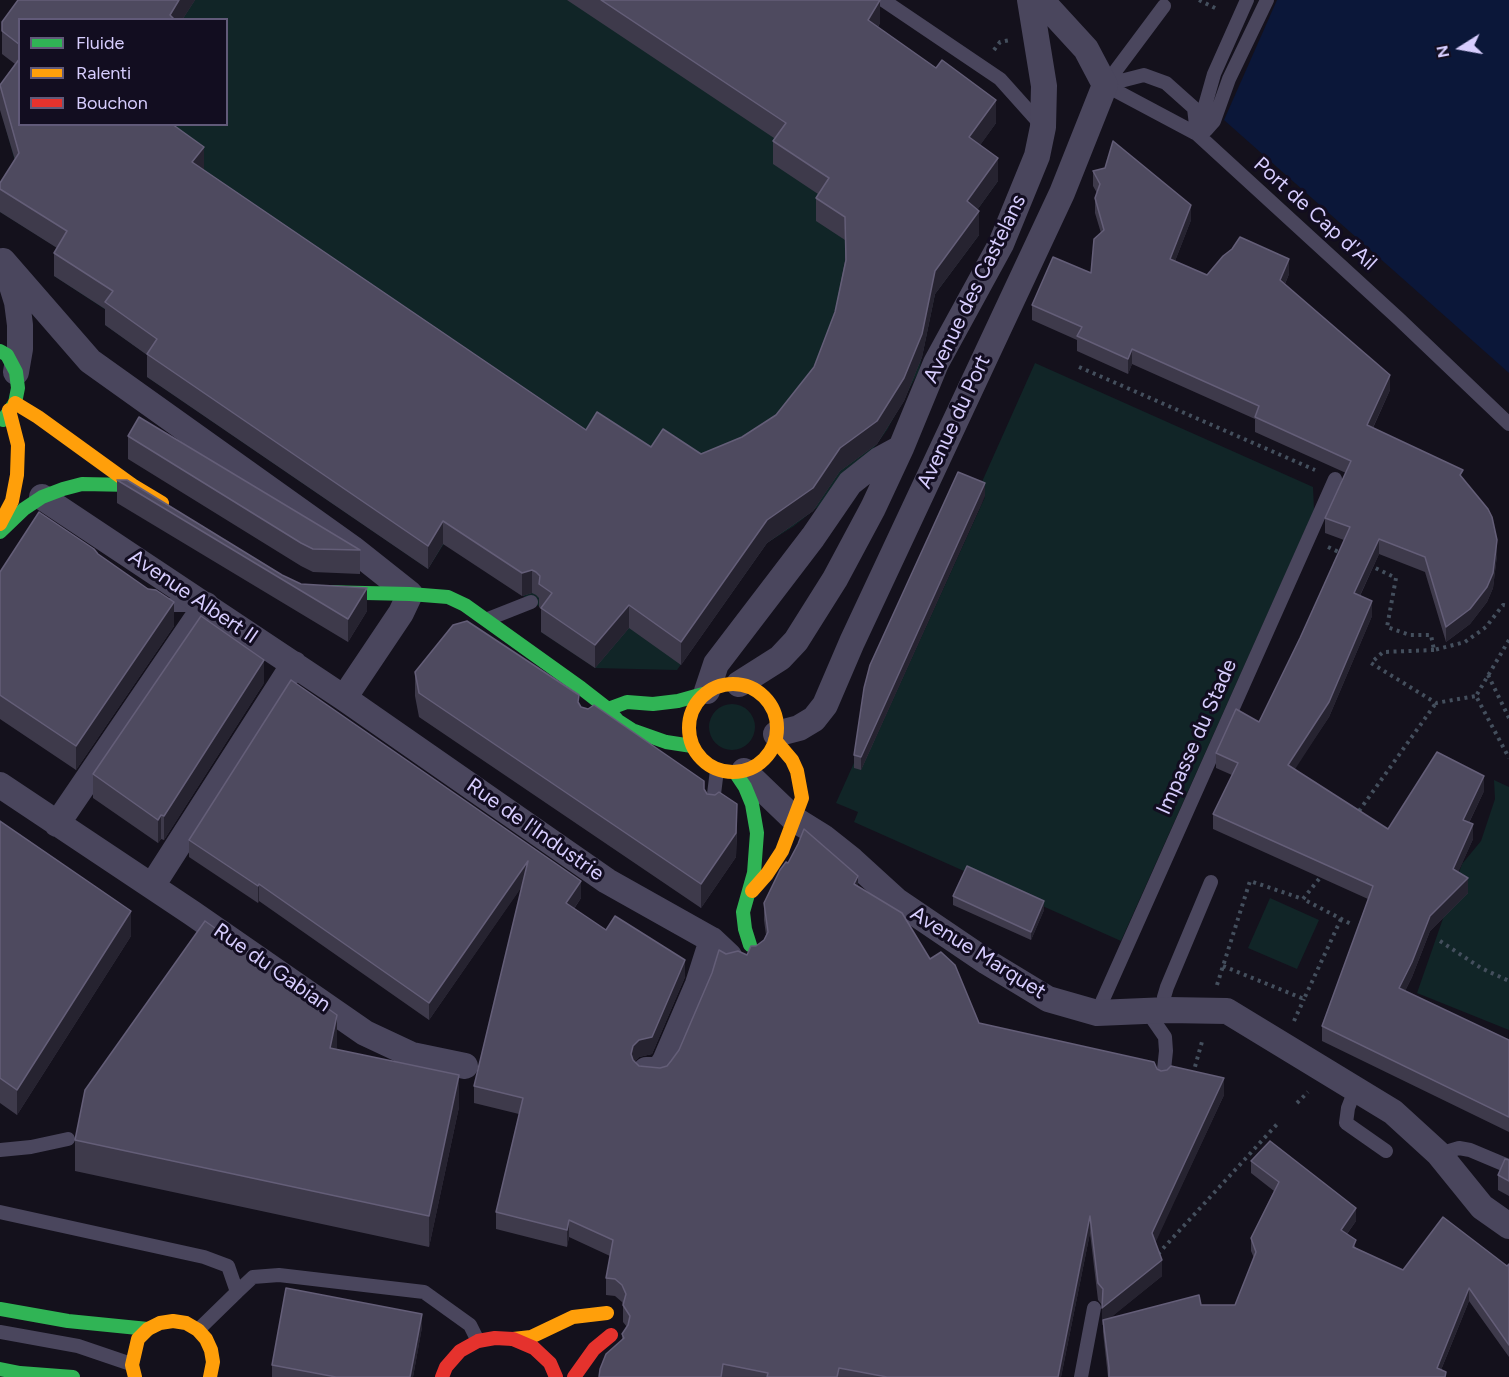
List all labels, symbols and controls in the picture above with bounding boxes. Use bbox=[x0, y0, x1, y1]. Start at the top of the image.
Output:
legend bbox=[18, 18, 228, 126]
north arrow bbox=[1431, 18, 1491, 78]
text: Fluide bbox=[76, 32, 124, 54]
text: N bbox=[1432, 44, 1453, 59]
text: Ralenti bbox=[76, 62, 131, 84]
text: Bouchon bbox=[76, 92, 148, 114]
street label: Port de Cap d'Ail bbox=[1248, 152, 1382, 276]
street label: Avenue des Castelans bbox=[918, 191, 1032, 387]
street label: Avenue du Port bbox=[912, 351, 996, 493]
street label: Avenue Albert II bbox=[124, 544, 262, 650]
street label: Impasse du Stade bbox=[1151, 655, 1243, 819]
street label: Rue de l'Industrie bbox=[461, 773, 609, 887]
street label: Avenue Marquet bbox=[906, 901, 1050, 1005]
street label: Rue du Gabian bbox=[209, 918, 335, 1018]

